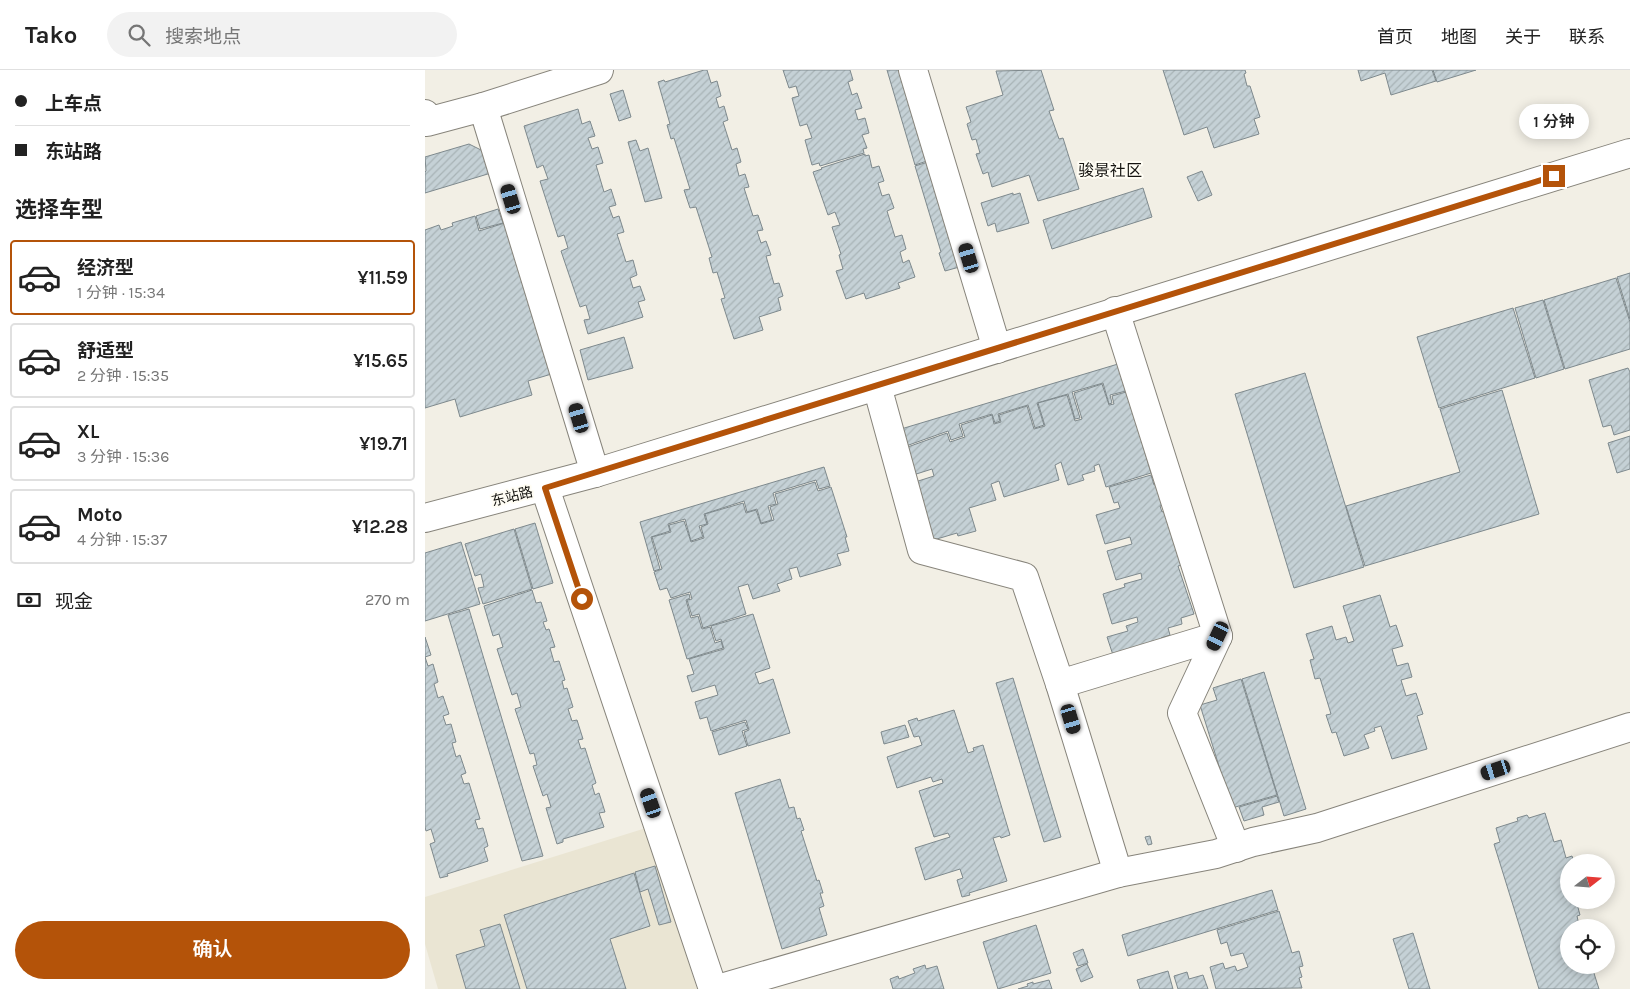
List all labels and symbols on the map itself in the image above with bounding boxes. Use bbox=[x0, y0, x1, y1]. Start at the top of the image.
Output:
callout: 1 分钟 bbox=[1519, 104, 1589, 138]
district label: 骏景社区 bbox=[1078, 161, 1142, 180]
route end bbox=[1543, 165, 1565, 187]
car bbox=[499, 182, 522, 216]
car bbox=[957, 241, 980, 275]
car bbox=[567, 401, 590, 435]
street label: 东站路 bbox=[490, 483, 535, 510]
route start bbox=[571, 588, 593, 610]
car bbox=[1204, 619, 1231, 653]
car bbox=[1059, 702, 1082, 736]
car bbox=[1479, 758, 1512, 782]
car bbox=[639, 786, 662, 820]
north arrow bbox=[1560, 854, 1615, 909]

